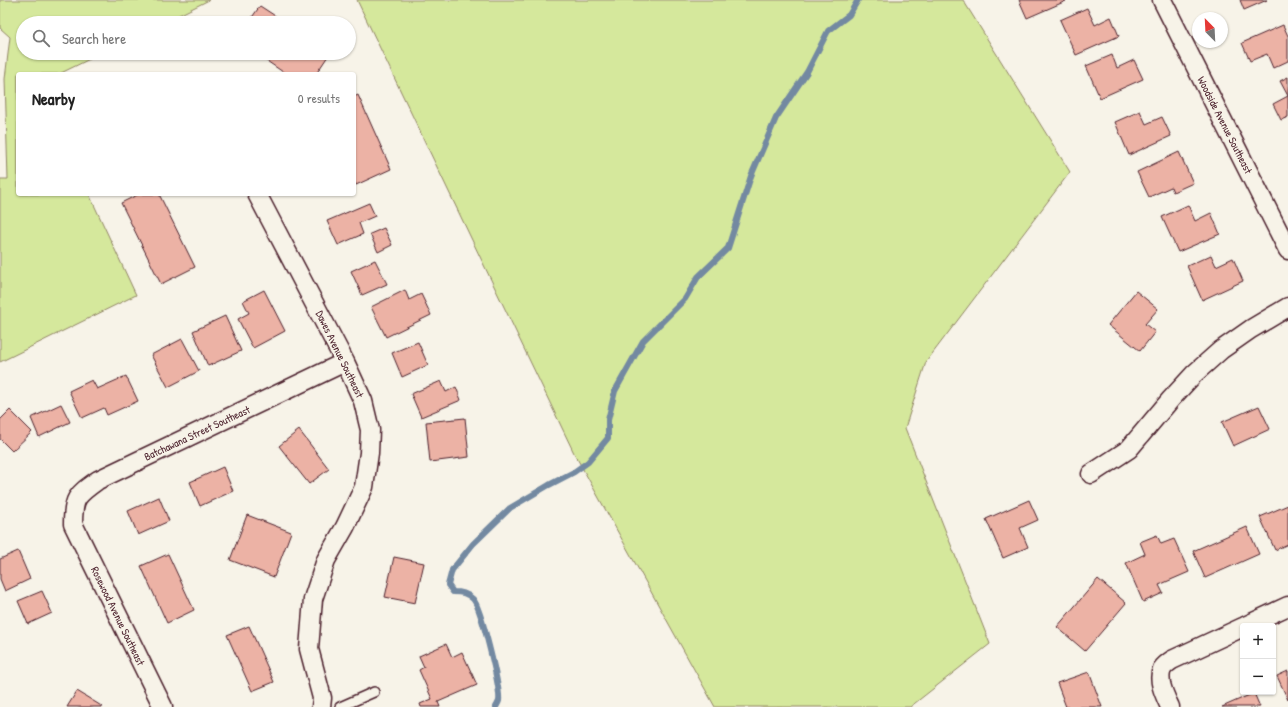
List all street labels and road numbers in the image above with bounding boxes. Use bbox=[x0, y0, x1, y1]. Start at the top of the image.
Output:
street label: Woodside Avenue Southeast bbox=[1194, 74, 1256, 176]
street label: Dawes Avenue Southeast bbox=[313, 308, 367, 400]
street label: Batchawana Street Southeast bbox=[142, 402, 252, 464]
street label: Rosewood Avenue Southeast bbox=[88, 564, 148, 668]

